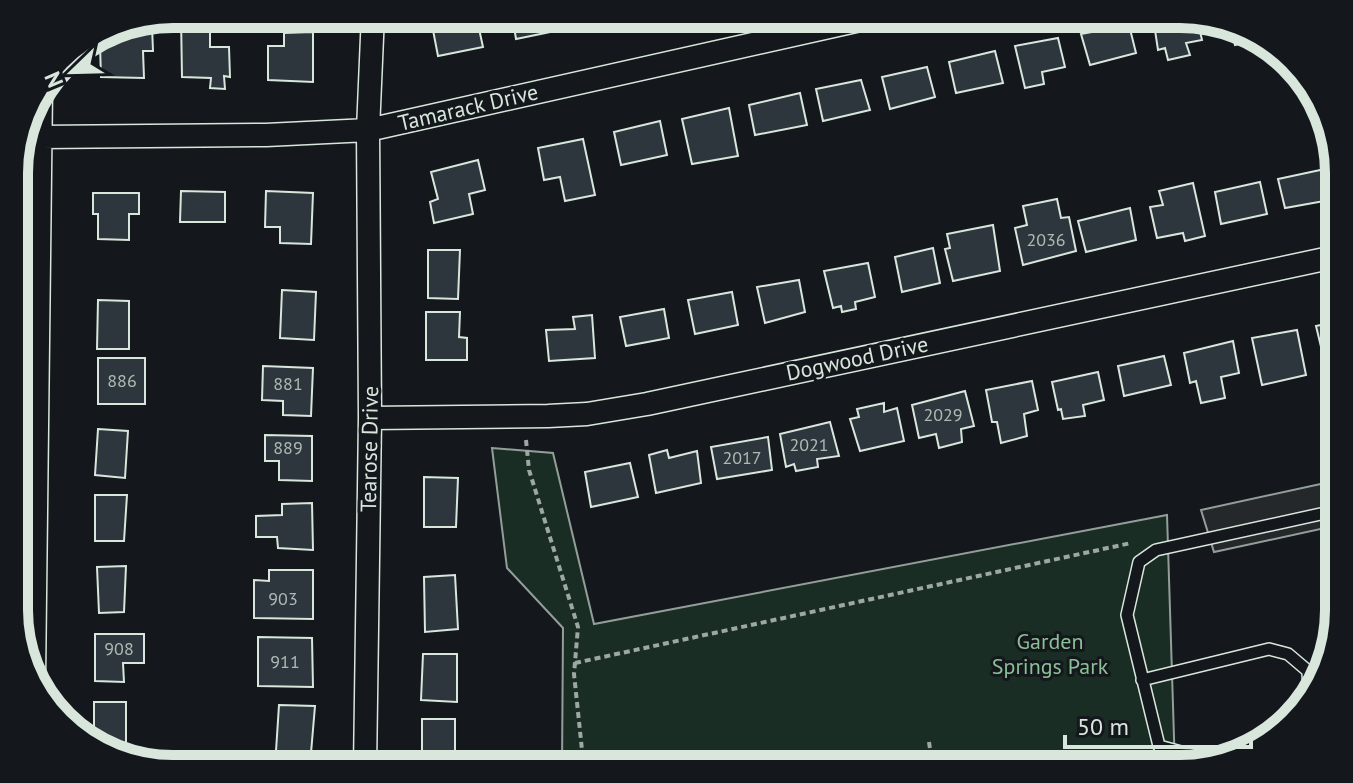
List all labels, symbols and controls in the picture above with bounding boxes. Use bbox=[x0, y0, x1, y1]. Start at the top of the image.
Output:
north arrow bbox=[32, 32, 112, 112]
text: N bbox=[38, 68, 69, 92]
street label: Tamarack Drive bbox=[395, 77, 541, 137]
house number: 2036 bbox=[1026, 228, 1066, 251]
street label: Dogwood Drive bbox=[783, 329, 931, 387]
house number: 886 bbox=[107, 369, 137, 392]
house number: 881 bbox=[273, 372, 303, 395]
street label: Tearose Drive bbox=[354, 386, 384, 512]
house number: 2029 bbox=[923, 403, 963, 426]
house number: 2021 bbox=[789, 433, 829, 456]
house number: 889 bbox=[273, 436, 303, 459]
house number: 2017 bbox=[722, 446, 762, 469]
house number: 903 bbox=[268, 587, 298, 610]
park label: Garden Springs Park bbox=[992, 627, 1109, 680]
house number: 908 bbox=[104, 637, 134, 660]
house number: 911 bbox=[270, 650, 300, 673]
scale bar bbox=[1065, 699, 1251, 749]
text: 50 m bbox=[1077, 711, 1129, 742]

